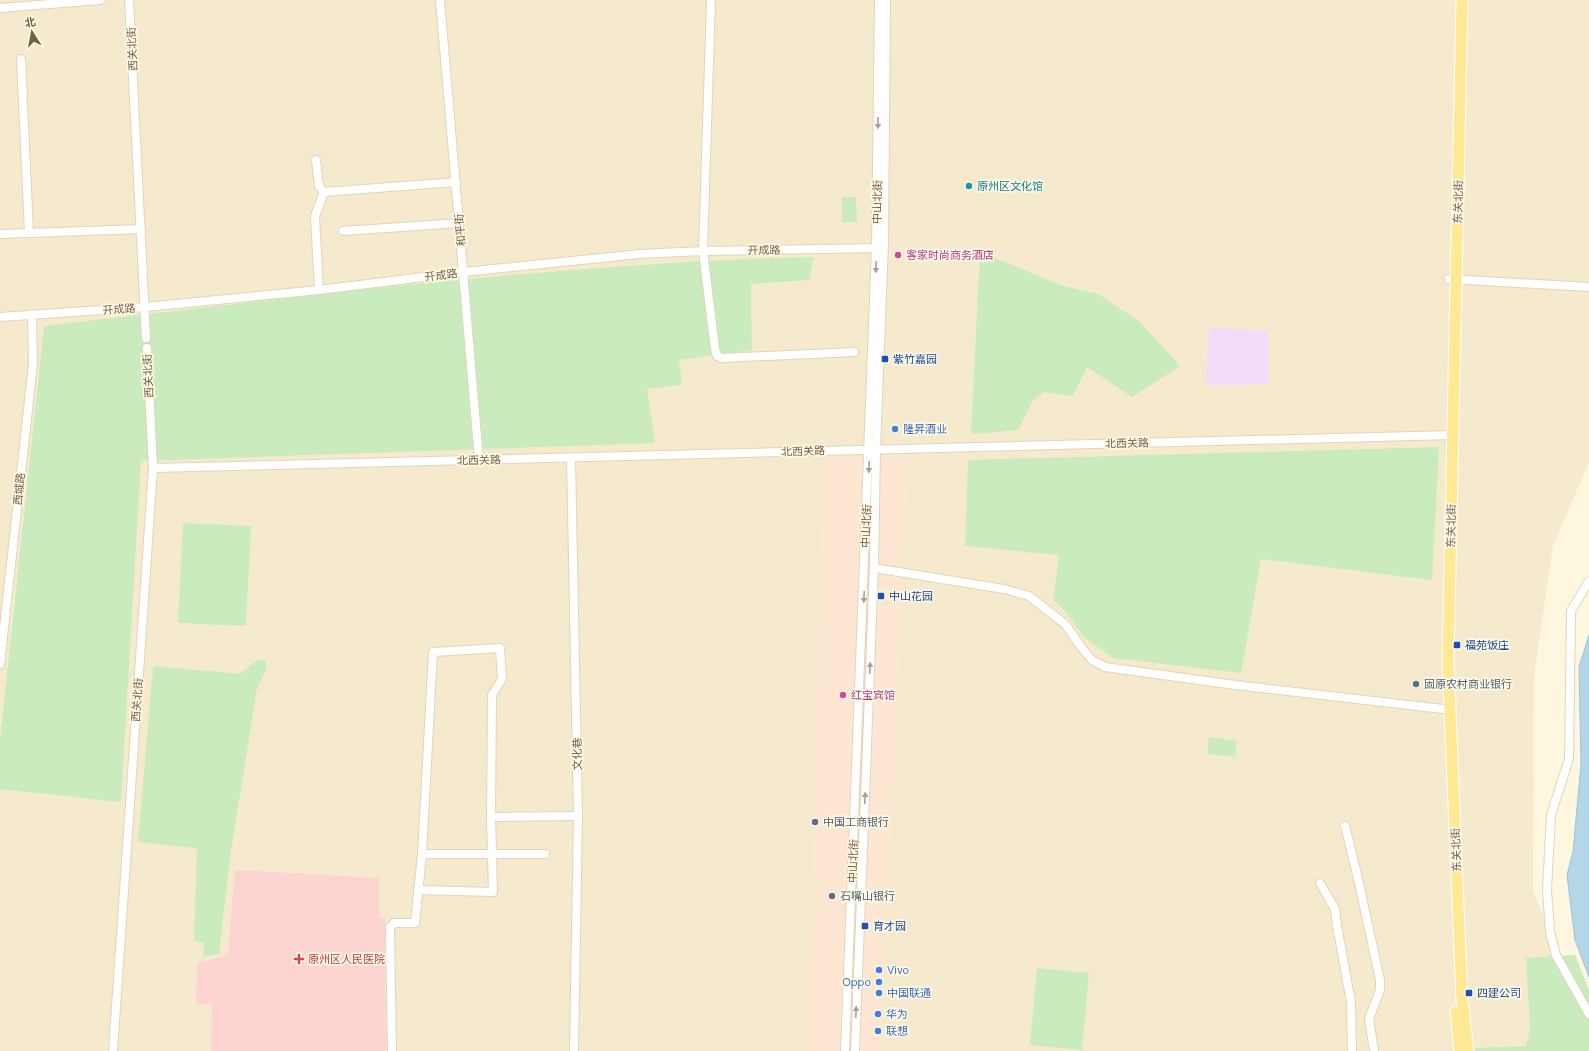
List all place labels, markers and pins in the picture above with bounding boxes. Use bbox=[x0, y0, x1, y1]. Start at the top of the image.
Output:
place label: 原州区文化馆 bbox=[977, 179, 1043, 193]
marker: 原州区文化馆 bbox=[964, 181, 974, 191]
place label: 客家时尚商务酒店 bbox=[906, 248, 994, 262]
marker: 客家时尚商务酒店 bbox=[893, 250, 903, 260]
place label: 紫竹嘉园 bbox=[893, 352, 937, 366]
marker: 紫竹嘉园 bbox=[880, 354, 890, 364]
place label: 隆昇酒业 bbox=[903, 422, 947, 436]
marker: 隆昇酒业 bbox=[890, 424, 900, 434]
place label: 中山花园 bbox=[889, 589, 933, 603]
marker: 中山花园 bbox=[876, 591, 886, 601]
place label: 福苑饭庄 bbox=[1465, 638, 1509, 652]
marker: 福苑饭庄 bbox=[1452, 640, 1462, 650]
place label: 固原农村商业银行 bbox=[1424, 677, 1512, 691]
marker: 固原农村商业银行 bbox=[1411, 679, 1421, 689]
place label: 红宝宾馆 bbox=[851, 688, 895, 702]
marker: 红宝宾馆 bbox=[838, 690, 848, 700]
place label: 中国工商银行 bbox=[823, 815, 889, 829]
marker: 中国工商银行 bbox=[810, 817, 820, 827]
place label: 石嘴山银行 bbox=[840, 889, 895, 903]
marker: 石嘴山银行 bbox=[827, 891, 837, 901]
place label: 育才园 bbox=[873, 919, 906, 933]
marker: 育才园 bbox=[860, 921, 870, 931]
place label: 原州区人民医院 bbox=[308, 952, 385, 966]
marker: 原州区人民医院 bbox=[293, 953, 305, 965]
place label: Vivo bbox=[887, 963, 909, 977]
marker: Vivo bbox=[874, 965, 884, 975]
place label: Oppo bbox=[842, 975, 871, 989]
marker: Oppo bbox=[874, 977, 884, 987]
place label: 中国联通 bbox=[887, 986, 931, 1000]
place label: 四建公司 bbox=[1477, 986, 1521, 1000]
marker: 中国联通 bbox=[874, 988, 884, 998]
marker: 四建公司 bbox=[1464, 988, 1474, 998]
place label: 华为 bbox=[886, 1007, 908, 1021]
marker: 华为 bbox=[873, 1009, 883, 1019]
place label: 联想 bbox=[886, 1024, 908, 1038]
marker: 联想 bbox=[873, 1026, 883, 1036]

